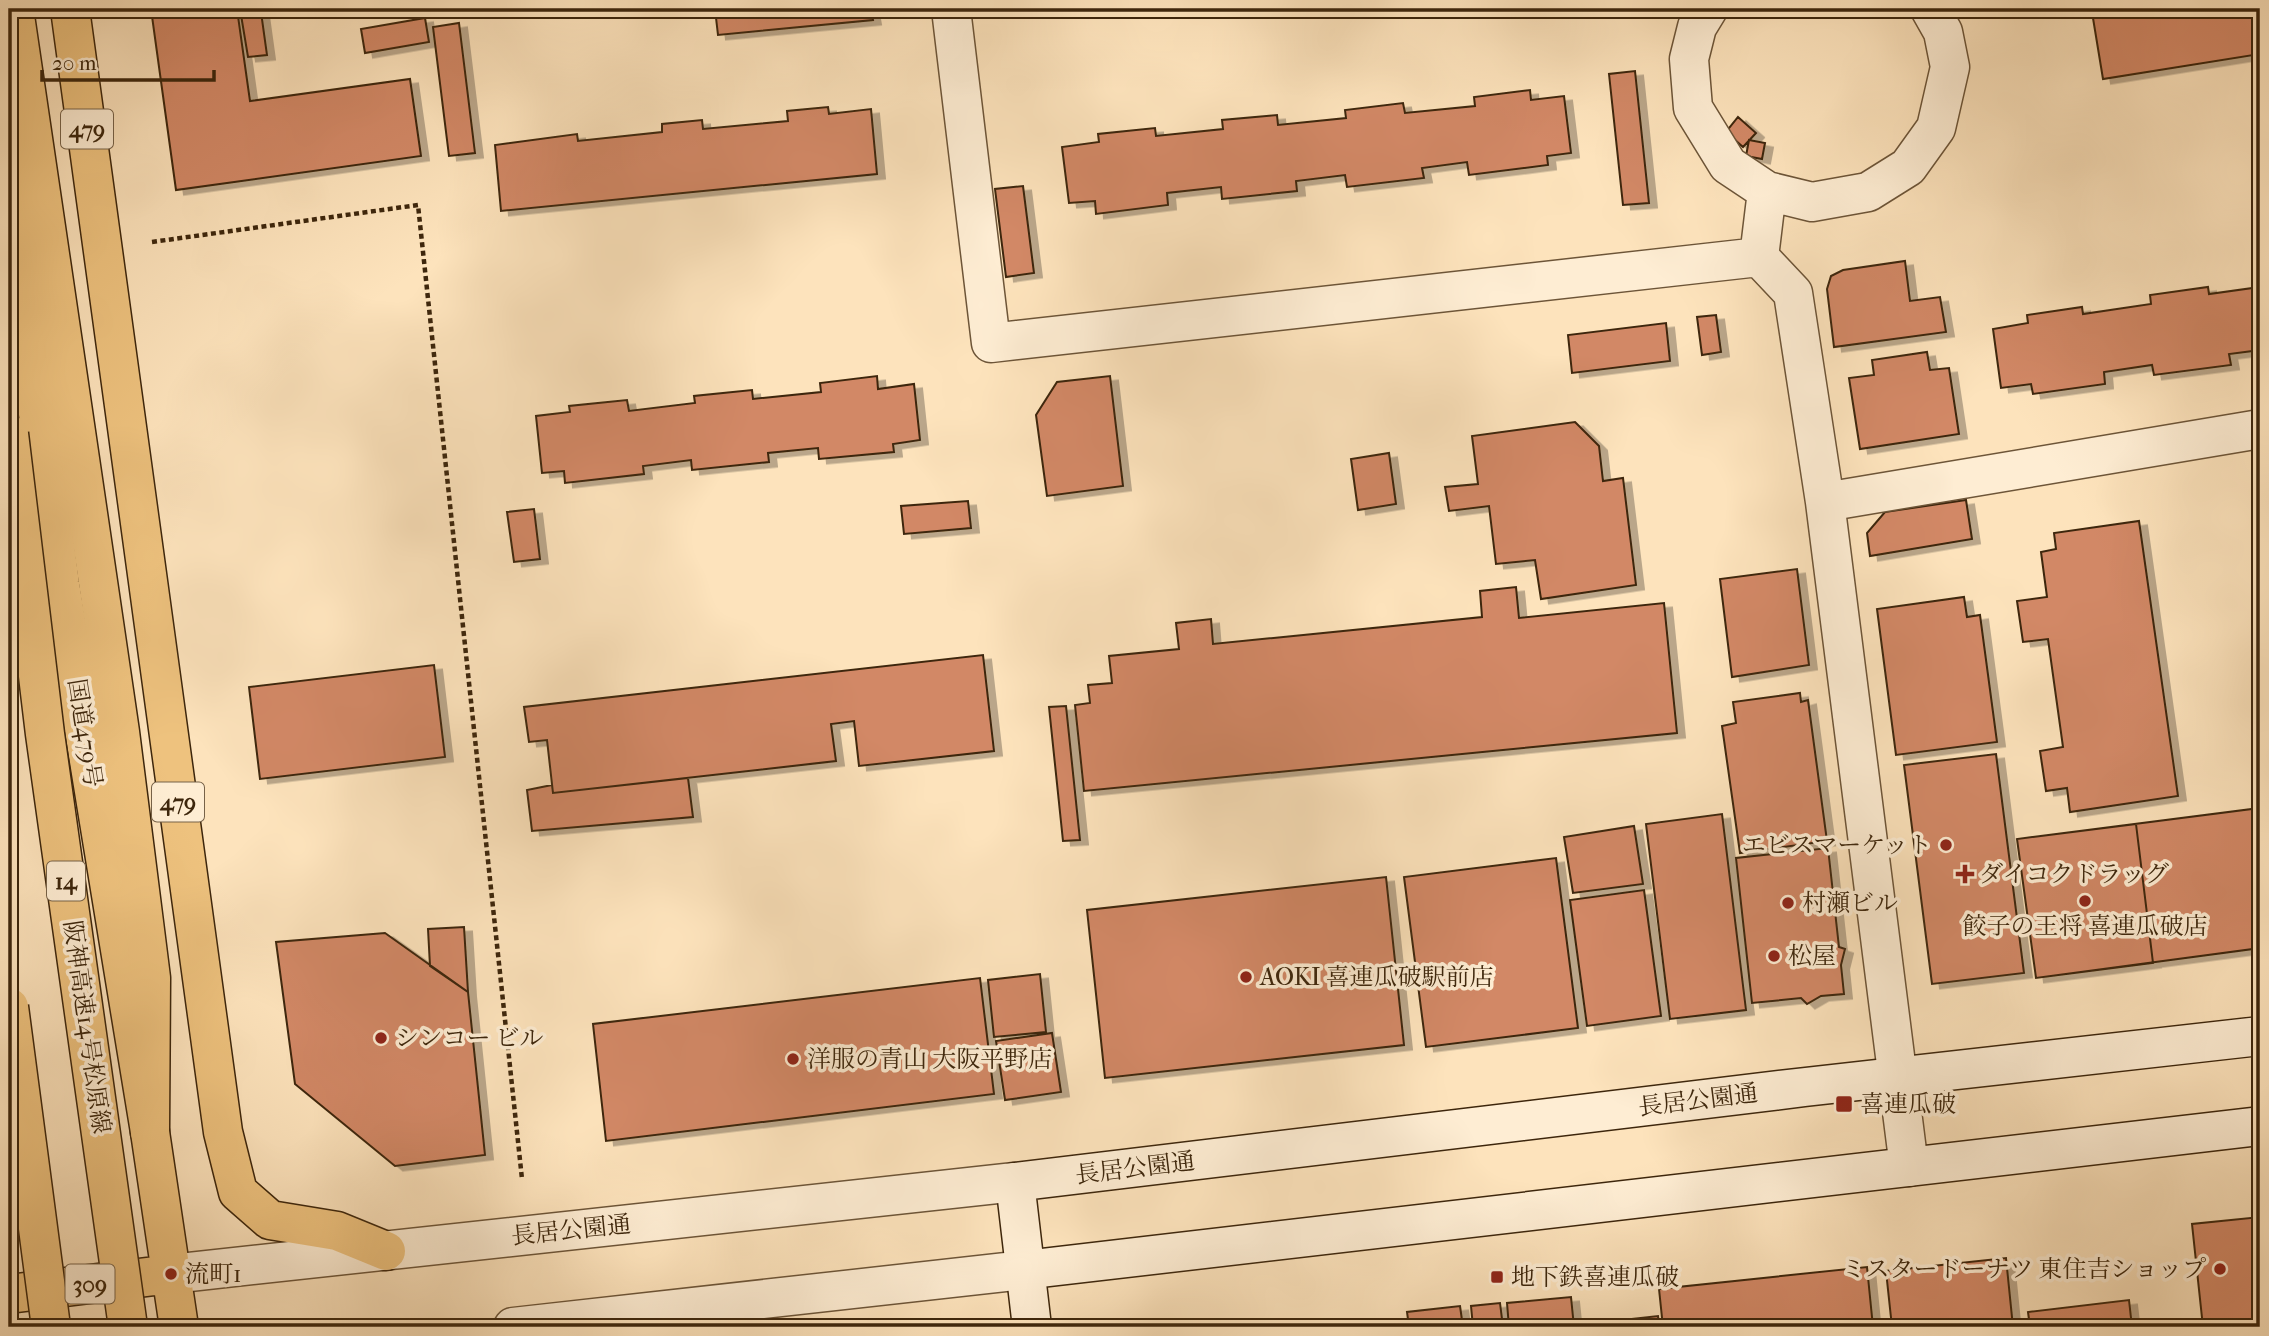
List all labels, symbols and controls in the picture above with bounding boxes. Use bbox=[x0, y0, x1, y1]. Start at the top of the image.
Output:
scale bar bbox=[42, 38, 214, 82]
text: 20 m bbox=[52, 51, 97, 75]
road number: 479 bbox=[61, 110, 113, 148]
street label: 国道479号 bbox=[63, 677, 107, 789]
road number: 479 bbox=[152, 782, 204, 822]
place label: エビスマーケット bbox=[1742, 831, 1932, 859]
marker: エビスマーケット bbox=[1938, 837, 1954, 853]
place label: ダイコクドラッグ bbox=[1979, 860, 2169, 888]
road number: 14 bbox=[47, 862, 85, 900]
marker: ダイコクドラッグ bbox=[1957, 866, 1973, 882]
place label: 村瀬ビル bbox=[1802, 889, 1898, 917]
marker: 餃子の王将 喜連瓜破店 bbox=[2077, 893, 2093, 909]
marker: 村瀬ビル bbox=[1780, 895, 1796, 911]
place label: 餃子の王将 喜連瓜破店 bbox=[1962, 912, 2208, 940]
street label: 阪神高速14号松原線 bbox=[58, 919, 116, 1135]
place label: 松屋 bbox=[1788, 942, 1836, 970]
marker: 松屋 bbox=[1766, 948, 1782, 964]
place label: AOKI 喜連瓜破駅前店 bbox=[1259, 963, 1494, 991]
marker: AOKI 喜連瓜破駅前店 bbox=[1238, 969, 1254, 985]
place label: シンコー ビル bbox=[395, 1024, 544, 1052]
marker: シンコー ビル bbox=[373, 1030, 389, 1046]
place label: 洋服の青山 大阪平野店 bbox=[807, 1045, 1052, 1073]
marker: 洋服の青山 大阪平野店 bbox=[785, 1051, 801, 1067]
street label: 長居公園通 bbox=[1637, 1079, 1759, 1121]
place label: 喜連瓜破 bbox=[1860, 1090, 1956, 1118]
marker: 喜連瓜破 bbox=[1834, 1094, 1854, 1114]
street label: 長居公園通 bbox=[1074, 1147, 1196, 1189]
street label: 長居公園通 bbox=[510, 1210, 632, 1250]
place label: ミスタードーナツ 東住吉ショップ bbox=[1842, 1255, 2206, 1283]
place label: 流町1 bbox=[185, 1260, 242, 1288]
marker: ミスタードーナツ 東住吉ショップ bbox=[2212, 1261, 2228, 1277]
place label: 地下鉄喜連瓜破 bbox=[1511, 1263, 1679, 1291]
road number: 309 bbox=[66, 1264, 114, 1303]
marker: 流町1 bbox=[163, 1266, 179, 1282]
marker: 地下鉄喜連瓜破 bbox=[1489, 1269, 1505, 1285]

